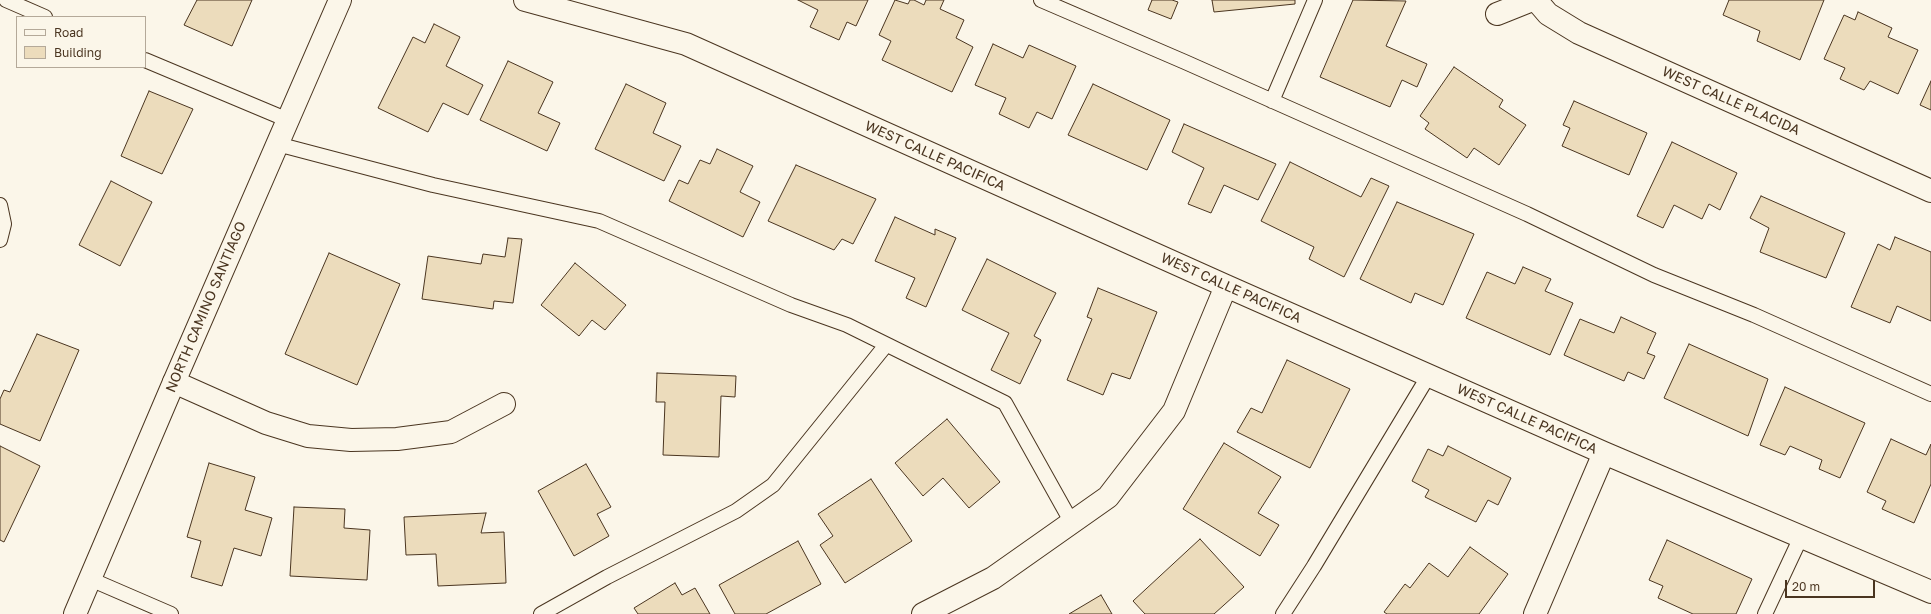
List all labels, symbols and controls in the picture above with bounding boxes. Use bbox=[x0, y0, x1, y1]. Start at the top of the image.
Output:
legend bbox=[16, 16, 146, 68]
text: Road bbox=[54, 25, 83, 40]
text: Building bbox=[54, 45, 102, 60]
street label: WEST CALLE PLACIDA bbox=[1659, 63, 1803, 139]
street label: WEST CALLE PACIFICA bbox=[862, 117, 1008, 195]
street label: NORTH CAMINO SANTIAGO bbox=[162, 219, 250, 395]
street label: WEST CALLE PACIFICA bbox=[1158, 249, 1304, 327]
street label: WEST CALLE PACIFICA bbox=[1454, 380, 1600, 458]
scale bar bbox=[1787, 572, 1877, 598]
text: 20 m bbox=[1792, 579, 1820, 594]

